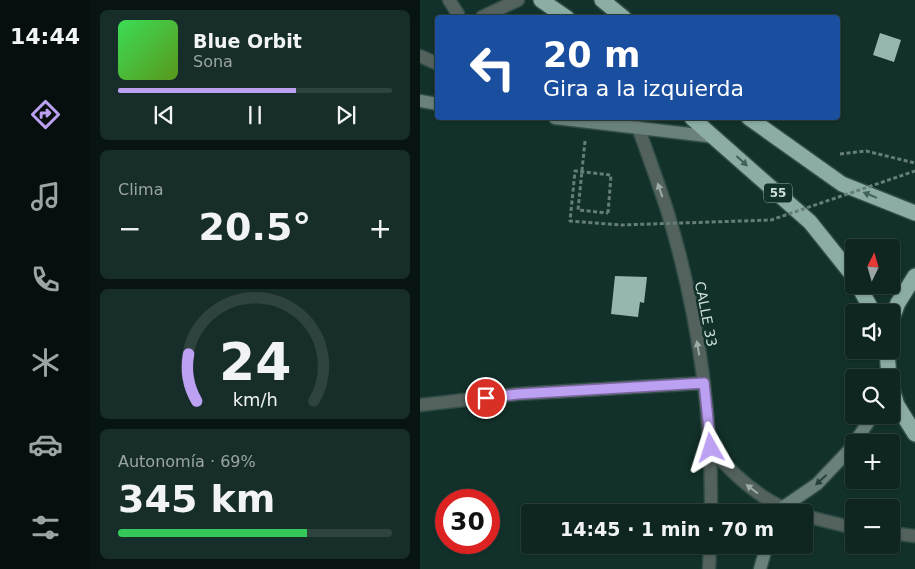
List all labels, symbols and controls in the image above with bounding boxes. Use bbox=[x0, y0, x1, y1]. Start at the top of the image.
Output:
text: 14:44 bbox=[10, 24, 80, 49]
text: Blue Orbit bbox=[193, 30, 302, 52]
icon: left bbox=[460, 35, 525, 100]
text: 20 m bbox=[543, 35, 640, 75]
text: Sona bbox=[193, 52, 233, 71]
text: Gira a la izquierda bbox=[543, 76, 744, 101]
icon: directions bbox=[28, 97, 63, 132]
icon: previous bbox=[150, 101, 178, 129]
icon: pause bbox=[241, 101, 269, 129]
icon: next bbox=[332, 101, 360, 129]
one-way arrow bbox=[735, 155, 747, 167]
icon: music bbox=[28, 179, 63, 214]
text: Clima bbox=[118, 180, 163, 199]
one-way arrow bbox=[656, 182, 664, 197]
road number: 55 bbox=[764, 184, 792, 202]
one-way arrow bbox=[862, 191, 877, 198]
text: 20.5° bbox=[199, 205, 311, 249]
text: − bbox=[118, 212, 141, 245]
text: + bbox=[369, 212, 392, 245]
north arrow bbox=[845, 239, 900, 294]
map controls bbox=[845, 239, 900, 554]
icon: phone bbox=[28, 262, 63, 297]
street label: CALLE 33 bbox=[692, 280, 720, 348]
button: sound bbox=[845, 304, 900, 359]
text: 24 bbox=[219, 332, 291, 392]
one-way arrow bbox=[693, 340, 701, 356]
icon: climate bbox=[28, 345, 63, 380]
button: search bbox=[845, 369, 900, 424]
pin bbox=[465, 377, 507, 419]
icon: arrive bbox=[472, 384, 500, 412]
text: km/h bbox=[232, 389, 278, 410]
position arrow bbox=[684, 421, 736, 473]
icon: car bbox=[28, 427, 63, 462]
button: + bbox=[845, 434, 900, 489]
text: Autonomía · 69% bbox=[118, 452, 256, 471]
one-way arrow bbox=[815, 474, 827, 486]
text: 345 km bbox=[118, 477, 275, 521]
one-way arrow bbox=[745, 484, 759, 494]
speed limit sign: 30 bbox=[435, 489, 500, 554]
button: − bbox=[845, 499, 900, 554]
icon: filters bbox=[28, 510, 63, 545]
text: 14:45 · 1 min · 70 m bbox=[560, 518, 774, 540]

